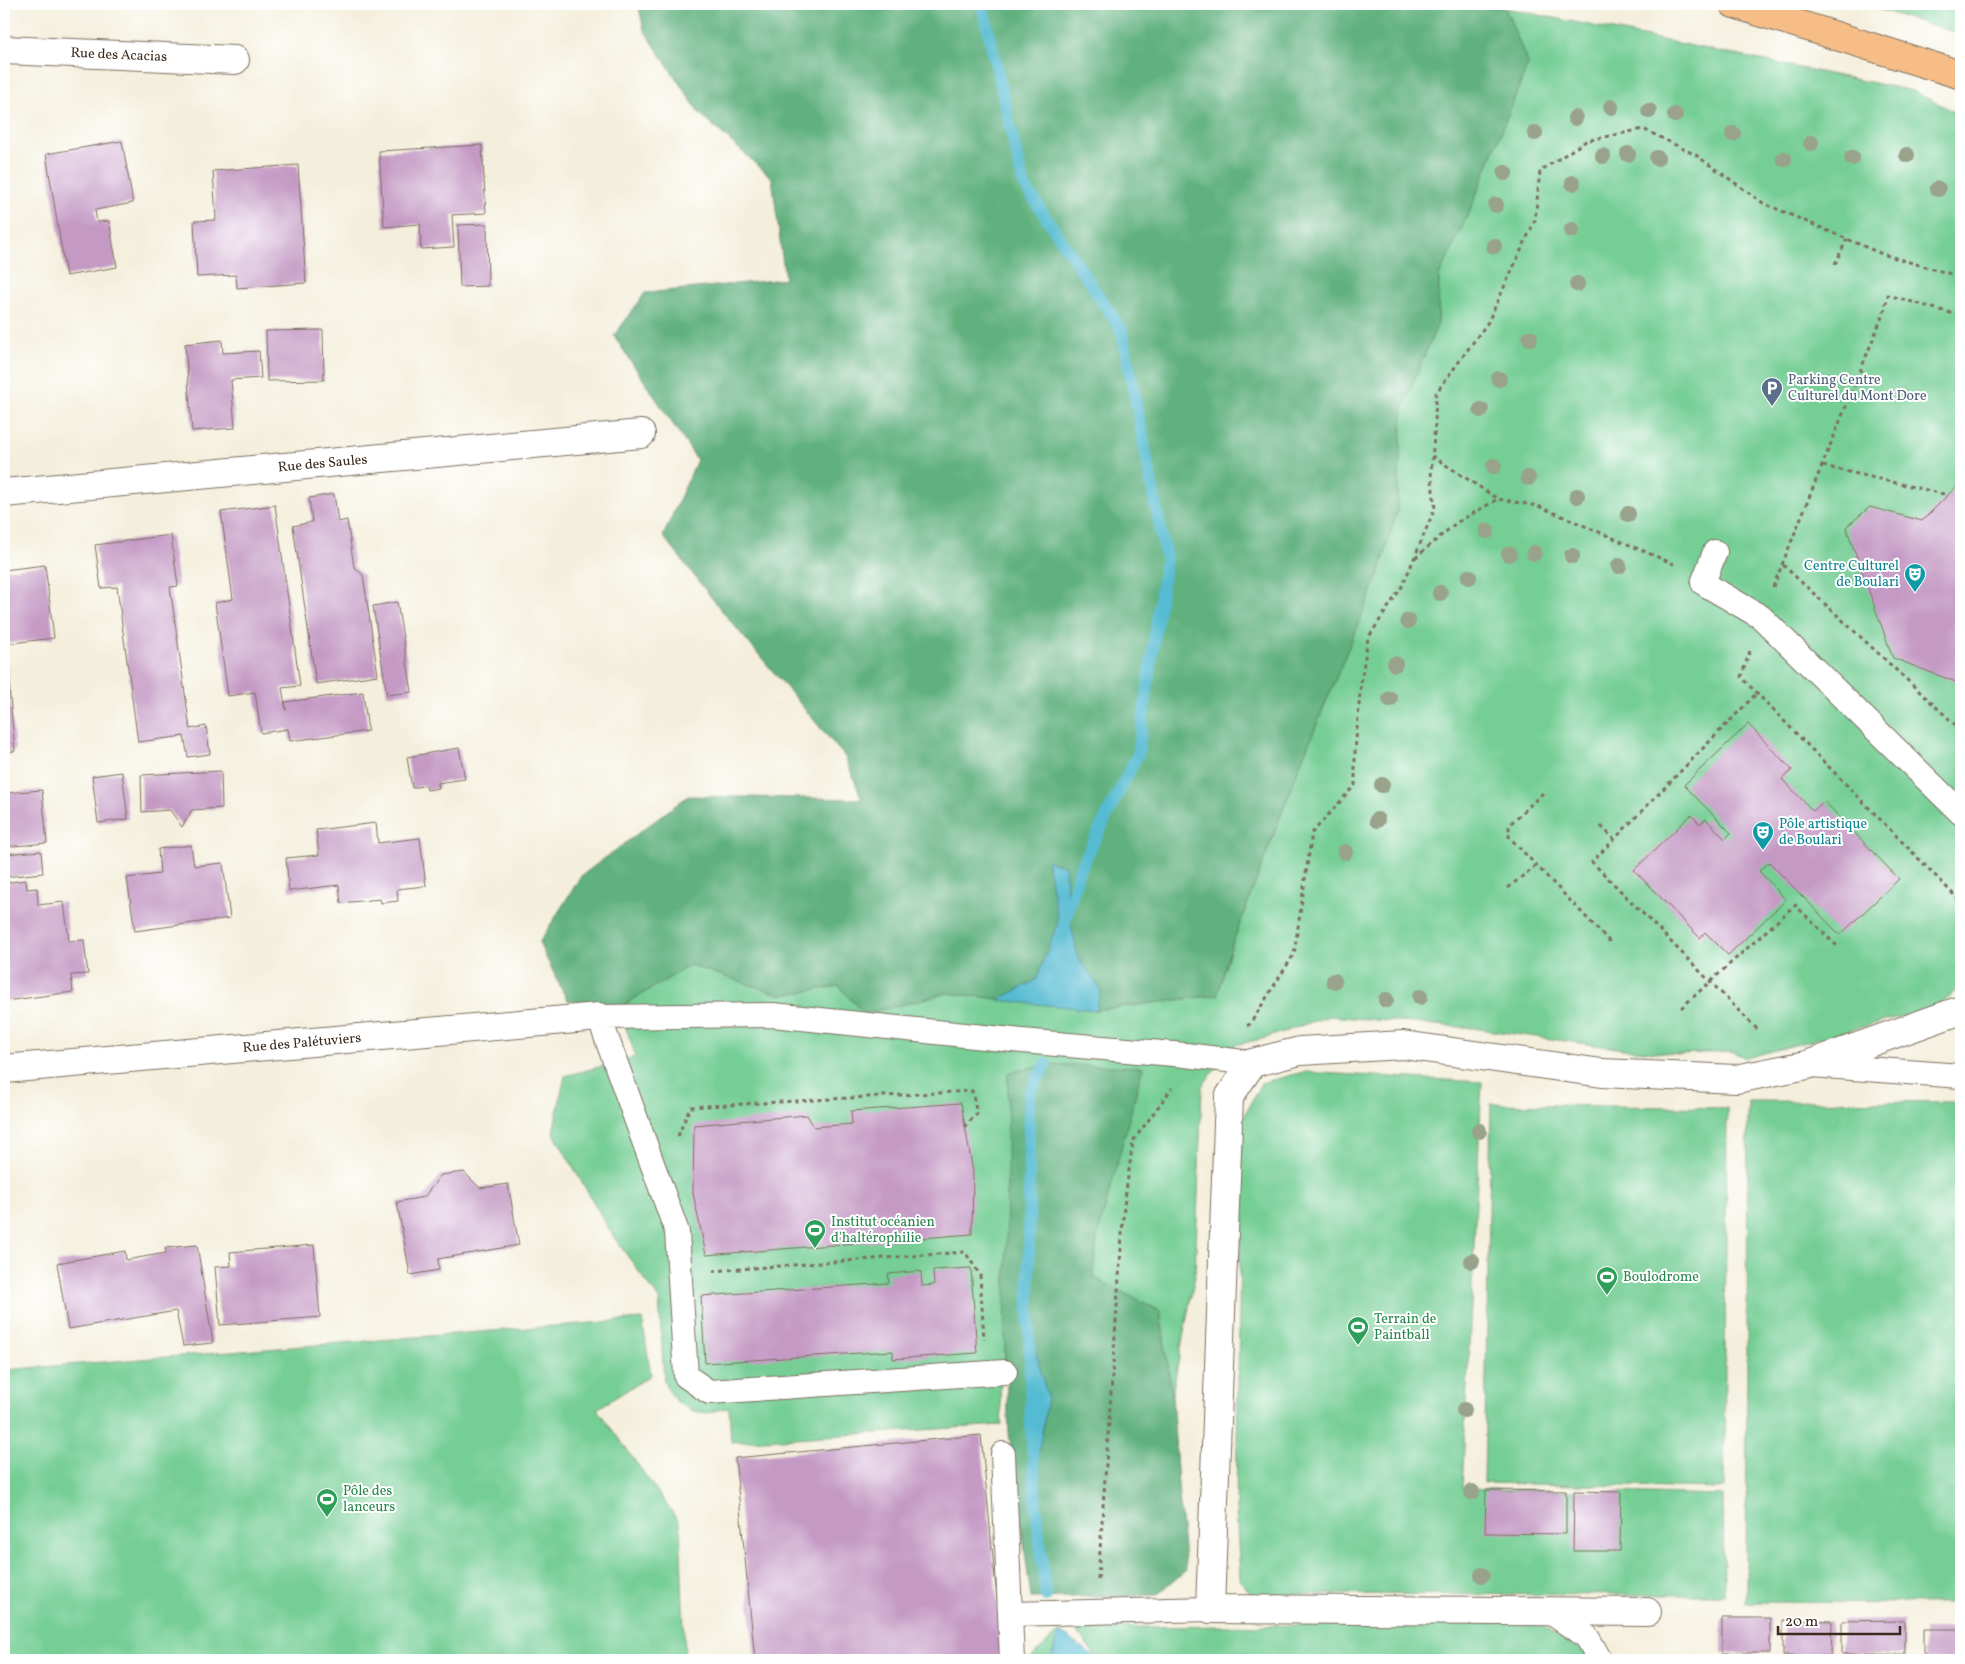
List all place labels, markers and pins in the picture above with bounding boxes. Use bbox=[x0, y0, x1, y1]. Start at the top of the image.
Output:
place label: Parking Centre Culturel du Mont Dore bbox=[1788, 371, 1927, 406]
parking icon: Parking Centre Culturel du Mont Dore bbox=[1760, 376, 1784, 407]
place label: Centre Culturel de Boulari bbox=[1804, 557, 1899, 592]
theatre icon: Centre Culturel de Boulari bbox=[1903, 562, 1927, 593]
place label: Pôle artistique de Boulari bbox=[1779, 815, 1867, 850]
theatre icon: Pôle artistique de Boulari bbox=[1751, 820, 1775, 851]
place label: Institut océanien d'haltérophilie bbox=[831, 1213, 935, 1248]
sports icon: Institut océanien d'haltérophilie bbox=[803, 1218, 827, 1249]
sports icon: Boulodrome bbox=[1595, 1265, 1619, 1296]
place label: Boulodrome bbox=[1623, 1268, 1699, 1287]
place label: Terrain de Paintball bbox=[1374, 1310, 1437, 1345]
sports icon: Terrain de Paintball bbox=[1346, 1315, 1370, 1346]
place label: Pôle des lanceurs bbox=[343, 1482, 395, 1517]
sports icon: Pôle des lanceurs bbox=[315, 1487, 339, 1518]

